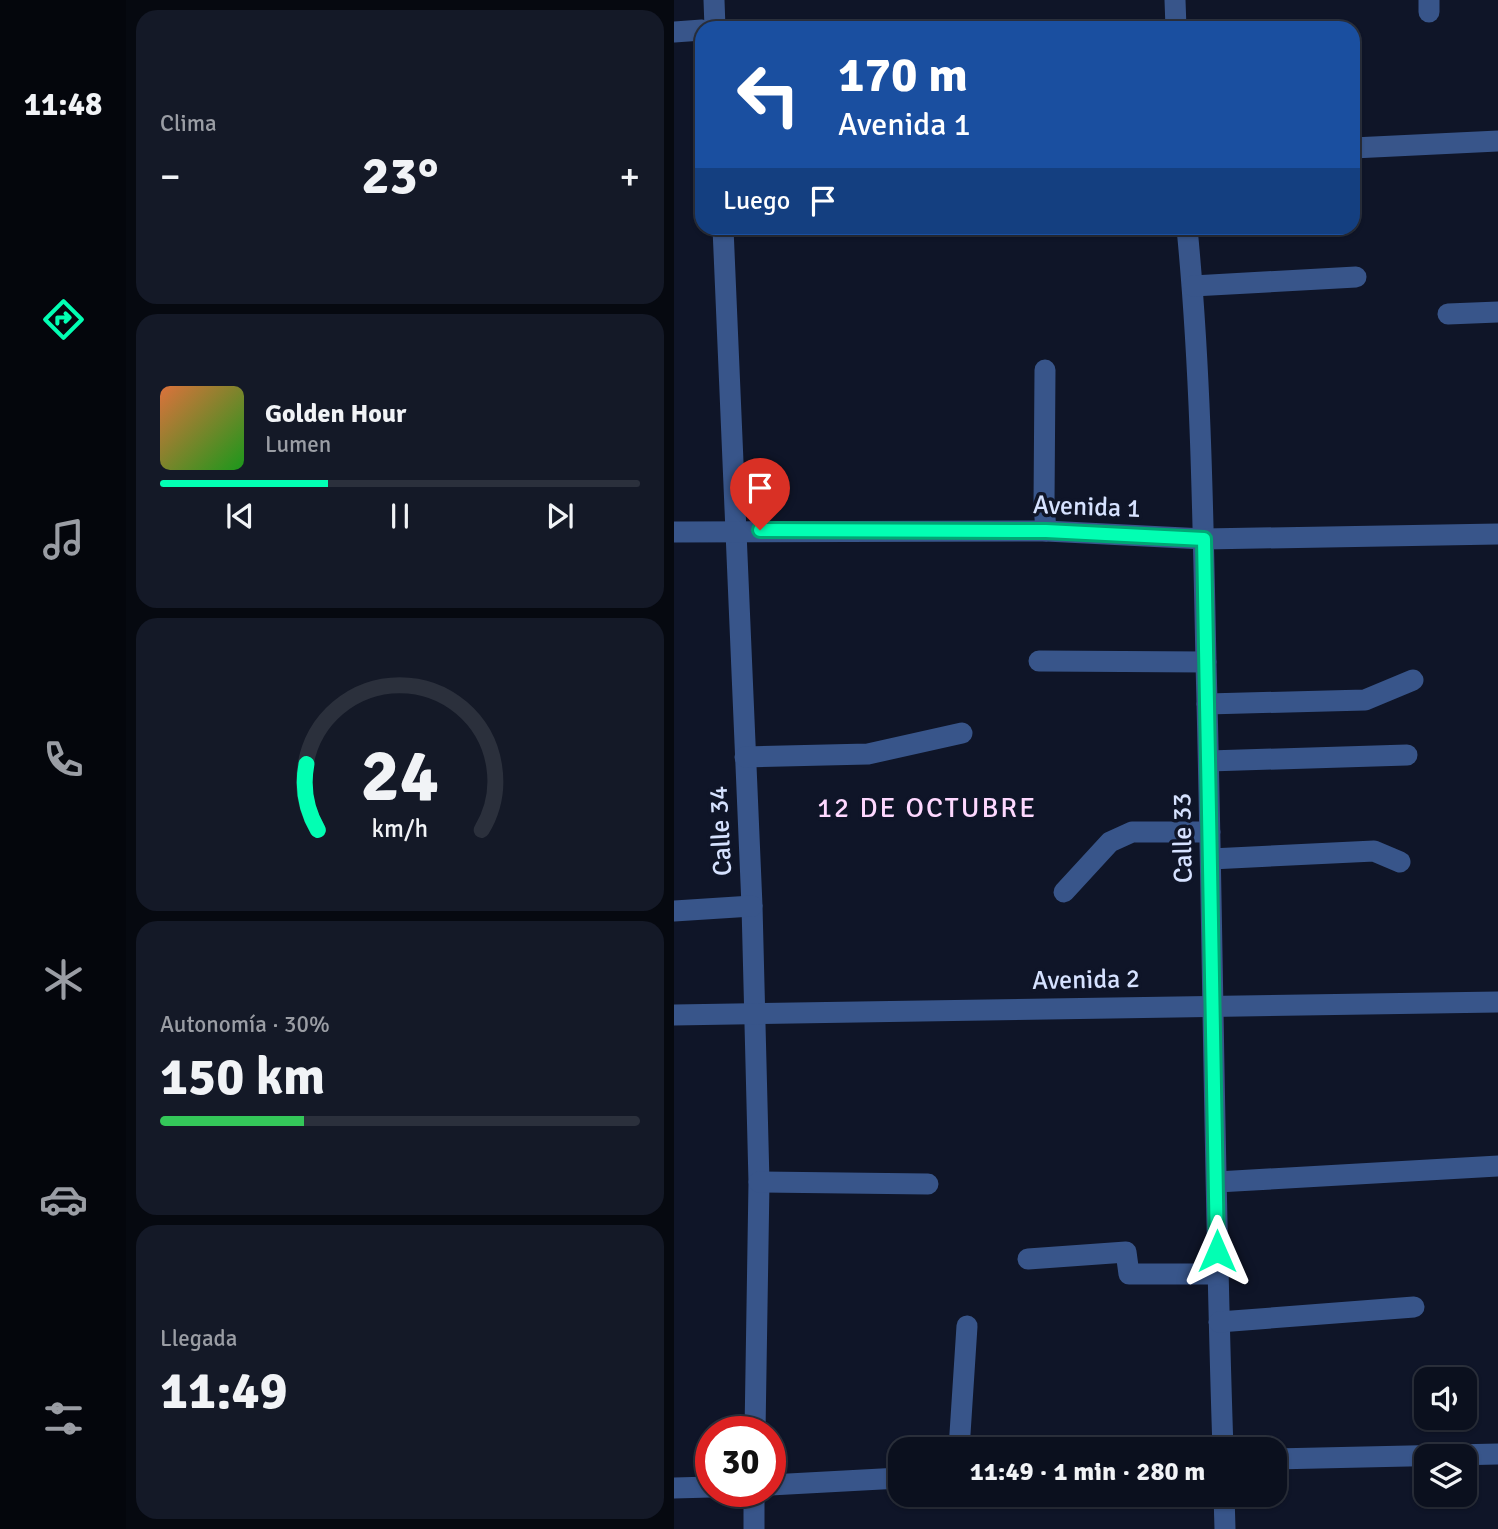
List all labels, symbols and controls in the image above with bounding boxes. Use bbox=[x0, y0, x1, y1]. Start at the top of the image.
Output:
text: 170 m bbox=[838, 45, 968, 105]
icon: left bbox=[723, 49, 814, 140]
text: 11:48 bbox=[24, 85, 102, 124]
text: Avenida 1 bbox=[838, 105, 971, 144]
text: Clima bbox=[160, 109, 217, 138]
text: 23° bbox=[362, 144, 438, 208]
text: − bbox=[160, 153, 181, 200]
text: + bbox=[619, 153, 640, 200]
icon: arrive bbox=[804, 182, 842, 220]
text: Luego bbox=[723, 185, 790, 217]
icon: directions bbox=[39, 295, 88, 344]
text: Golden Hour bbox=[265, 398, 406, 430]
text: Lumen bbox=[265, 430, 331, 459]
pin bbox=[730, 458, 790, 530]
icon: arrive bbox=[741, 469, 779, 507]
street label: Avenida 1 bbox=[1032, 489, 1141, 525]
icon: previous bbox=[221, 497, 259, 535]
icon: pause bbox=[381, 497, 419, 535]
icon: next bbox=[541, 497, 579, 535]
icon: music bbox=[39, 515, 88, 564]
text: 24 bbox=[361, 733, 439, 822]
icon: phone bbox=[39, 735, 88, 784]
street label: Calle 34 bbox=[703, 785, 739, 877]
district label: 12 DE OCTUBRE bbox=[817, 791, 1037, 825]
street label: Calle 33 bbox=[1166, 793, 1200, 883]
text: km/h bbox=[372, 813, 428, 844]
icon: climate bbox=[39, 955, 88, 1004]
street label: Avenida 2 bbox=[1032, 963, 1140, 997]
text: Autonomía · 30% bbox=[160, 1010, 330, 1039]
text: 150 km bbox=[160, 1045, 325, 1109]
icon: car bbox=[39, 1175, 88, 1224]
position arrow bbox=[1180, 1214, 1254, 1288]
text: Llegada bbox=[160, 1324, 237, 1353]
text: 11:49 bbox=[160, 1359, 288, 1423]
map controls bbox=[1414, 1367, 1477, 1507]
button: sound bbox=[1414, 1367, 1477, 1430]
icon: filters bbox=[39, 1394, 88, 1443]
speed limit sign: 30 bbox=[695, 1416, 786, 1507]
button: layers bbox=[1414, 1444, 1477, 1507]
text: 11:49 · 1 min · 280 m bbox=[970, 1456, 1205, 1488]

